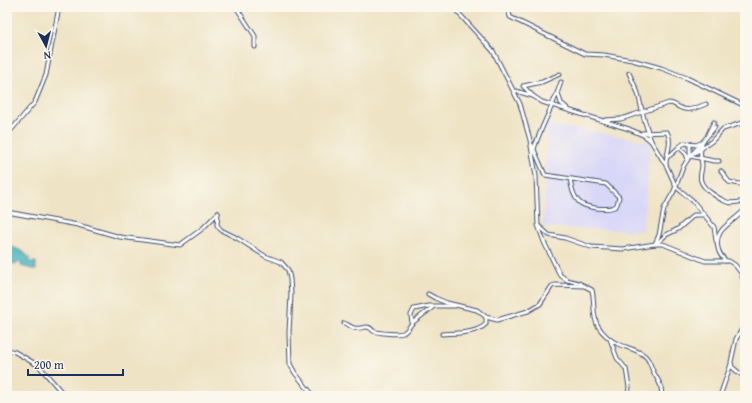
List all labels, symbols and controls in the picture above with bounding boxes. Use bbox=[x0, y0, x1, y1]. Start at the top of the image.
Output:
north arrow bbox=[26, 26, 66, 66]
text: N bbox=[42, 48, 52, 64]
scale bar bbox=[28, 351, 123, 377]
text: 200 m bbox=[34, 356, 64, 373]

